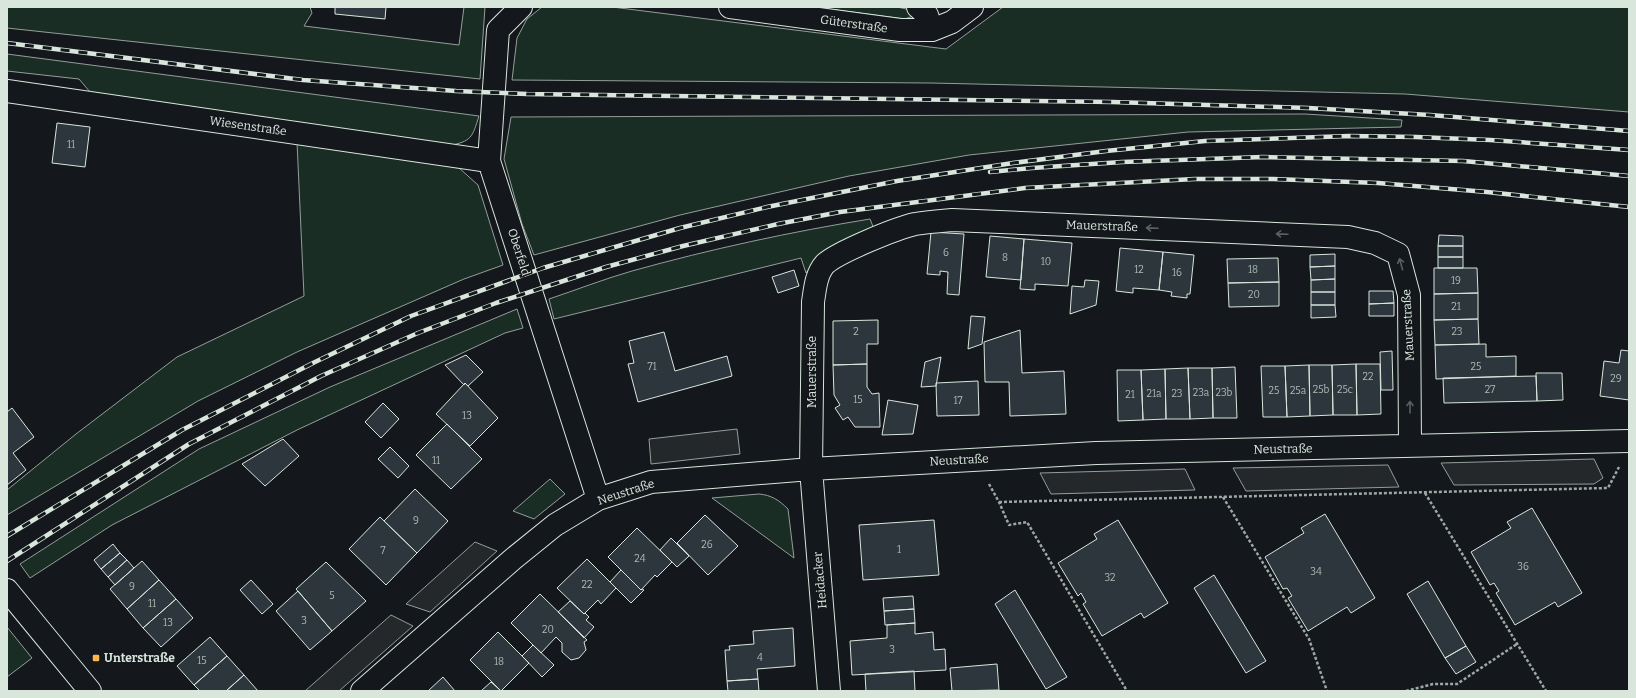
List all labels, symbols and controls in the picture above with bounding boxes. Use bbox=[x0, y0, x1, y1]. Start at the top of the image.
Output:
street label: Güterstraße bbox=[819, 12, 889, 36]
street label: Wiesenstraße bbox=[209, 114, 287, 138]
house number: 11 bbox=[67, 139, 75, 151]
street label: Mauerstraße bbox=[1066, 218, 1138, 234]
one-way arrow bbox=[1146, 225, 1159, 232]
street label: Oberfeld bbox=[505, 227, 533, 277]
one-way arrow bbox=[1276, 230, 1289, 237]
house number: 6 bbox=[943, 247, 949, 259]
house number: 8 bbox=[1002, 252, 1008, 264]
house number: 10 bbox=[1041, 256, 1051, 268]
one-way arrow bbox=[1396, 258, 1404, 271]
house number: 12 bbox=[1134, 264, 1144, 276]
house number: 18 bbox=[1248, 264, 1258, 276]
house number: 16 bbox=[1172, 267, 1182, 279]
house number: 19 bbox=[1451, 275, 1461, 287]
house number: 20 bbox=[1248, 289, 1260, 301]
street label: Mauerstraße bbox=[1399, 289, 1417, 361]
house number: 21 bbox=[1451, 301, 1461, 313]
house number: 2 bbox=[853, 326, 859, 338]
house number: 23 bbox=[1451, 326, 1463, 338]
street label: Mauerstraße bbox=[805, 336, 819, 408]
house number: 71 bbox=[647, 361, 657, 373]
house number: 25 bbox=[1471, 361, 1481, 373]
house number: 22 bbox=[1363, 371, 1373, 383]
house number: 29 bbox=[1610, 373, 1622, 385]
house number: 25b bbox=[1313, 384, 1329, 396]
house number: 25c bbox=[1337, 384, 1353, 396]
house number: 27 bbox=[1485, 384, 1495, 396]
house number: 25 bbox=[1269, 385, 1279, 397]
house number: 25a bbox=[1290, 385, 1307, 397]
house number: 23a bbox=[1193, 387, 1210, 399]
house number: 23b bbox=[1216, 387, 1233, 399]
house number: 21a bbox=[1147, 388, 1162, 400]
house number: 23 bbox=[1171, 388, 1183, 400]
house number: 21 bbox=[1125, 389, 1135, 401]
house number: 15 bbox=[853, 394, 863, 406]
house number: 17 bbox=[954, 395, 962, 407]
one-way arrow bbox=[1406, 401, 1414, 414]
house number: 13 bbox=[462, 410, 472, 422]
street label: Neustraße bbox=[1253, 441, 1313, 457]
street label: Neustraße bbox=[929, 451, 989, 469]
house number: 11 bbox=[432, 455, 440, 467]
street label: Neustraße bbox=[596, 476, 656, 508]
house number: 9 bbox=[413, 515, 419, 527]
house number: 26 bbox=[701, 539, 713, 551]
house number: 1 bbox=[897, 544, 901, 556]
house number: 7 bbox=[380, 545, 386, 557]
street label: Heidacker bbox=[810, 550, 829, 609]
house number: 24 bbox=[634, 553, 646, 565]
house number: 36 bbox=[1517, 561, 1529, 573]
house number: 34 bbox=[1310, 566, 1322, 578]
house number: 32 bbox=[1104, 572, 1116, 584]
house number: 22 bbox=[582, 579, 592, 591]
house number: 9 bbox=[129, 581, 135, 593]
house number: 5 bbox=[329, 590, 335, 602]
house number: 11 bbox=[148, 598, 156, 610]
house number: 3 bbox=[301, 615, 307, 627]
house number: 13 bbox=[163, 617, 173, 629]
house number: 20 bbox=[542, 624, 554, 636]
house number: 3 bbox=[889, 644, 895, 656]
place label: Unterstraße bbox=[104, 651, 175, 665]
house number: 4 bbox=[757, 652, 763, 664]
marker: Unterstraße bbox=[91, 653, 101, 663]
house number: 15 bbox=[197, 655, 207, 667]
house number: 18 bbox=[494, 656, 504, 668]

